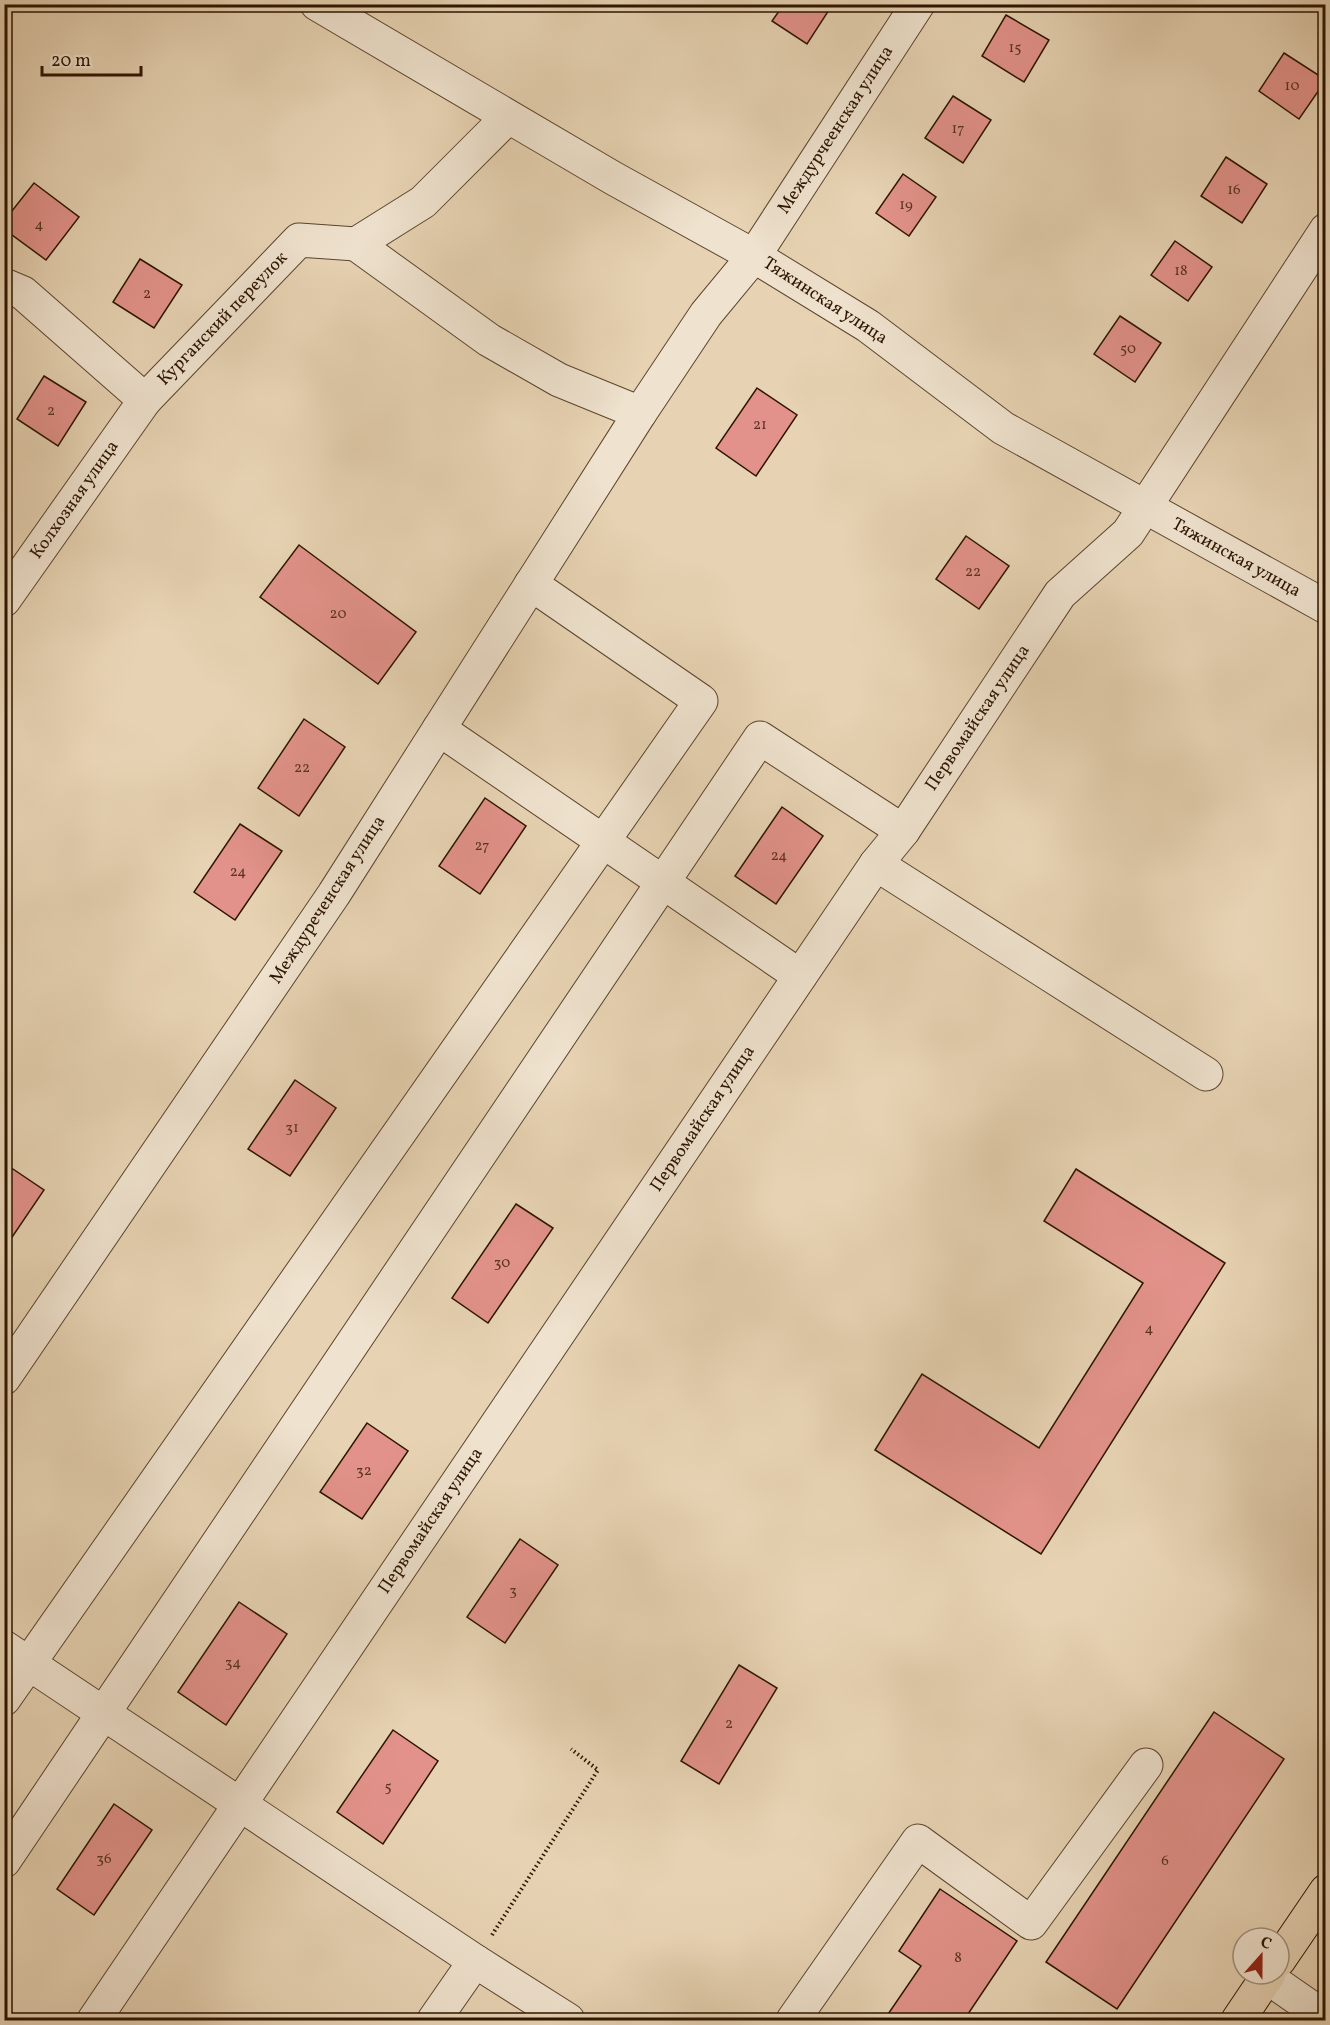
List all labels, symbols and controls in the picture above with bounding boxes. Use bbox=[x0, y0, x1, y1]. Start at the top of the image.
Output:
house number: 15 bbox=[1008, 38, 1022, 59]
scale bar bbox=[42, 39, 141, 77]
street label: Междурчеенская улица bbox=[772, 41, 900, 219]
text: 20 m bbox=[51, 49, 91, 74]
house number: 10 bbox=[1285, 76, 1299, 97]
house number: 17 bbox=[951, 119, 965, 140]
house number: 16 bbox=[1227, 180, 1241, 201]
house number: 19 bbox=[899, 195, 913, 216]
house number: 4 bbox=[35, 215, 44, 236]
street label: Курганский переулок bbox=[152, 246, 294, 392]
street label: Тяжинская улица bbox=[758, 251, 892, 351]
house number: 18 bbox=[1174, 261, 1188, 282]
house number: 2 bbox=[143, 284, 151, 305]
house number: 50 bbox=[1120, 339, 1136, 360]
house number: 2 bbox=[47, 401, 55, 422]
house number: 21 bbox=[753, 415, 767, 436]
street label: Колхозная улица bbox=[25, 436, 125, 564]
street label: Тяжинская улица bbox=[1167, 512, 1305, 604]
house number: 22 bbox=[965, 562, 981, 583]
house number: 20 bbox=[330, 604, 346, 625]
street label: Первомайская улица bbox=[920, 640, 1036, 796]
house number: 22 bbox=[294, 758, 310, 779]
street label: Междуреченская улица bbox=[264, 811, 392, 989]
house number: 27 bbox=[475, 836, 489, 857]
house number: 24 bbox=[771, 846, 787, 867]
house number: 24 bbox=[230, 862, 246, 883]
street label: Первомайская улица bbox=[645, 1041, 761, 1197]
house number: 31 bbox=[285, 1118, 299, 1139]
house number: 30 bbox=[494, 1253, 510, 1274]
house number: 4 bbox=[1145, 1319, 1154, 1340]
street label: Первомайская улица bbox=[373, 1443, 489, 1599]
house number: 32 bbox=[356, 1461, 372, 1482]
house number: 3 bbox=[509, 1581, 517, 1602]
house number: 34 bbox=[225, 1653, 241, 1674]
house number: 2 bbox=[725, 1714, 733, 1735]
house number: 5 bbox=[384, 1777, 392, 1798]
house number: 36 bbox=[96, 1849, 112, 1870]
house number: 6 bbox=[1161, 1851, 1169, 1872]
north arrow bbox=[1231, 1926, 1291, 1986]
text: С bbox=[1257, 1932, 1274, 1956]
house number: 8 bbox=[954, 1948, 962, 1969]

